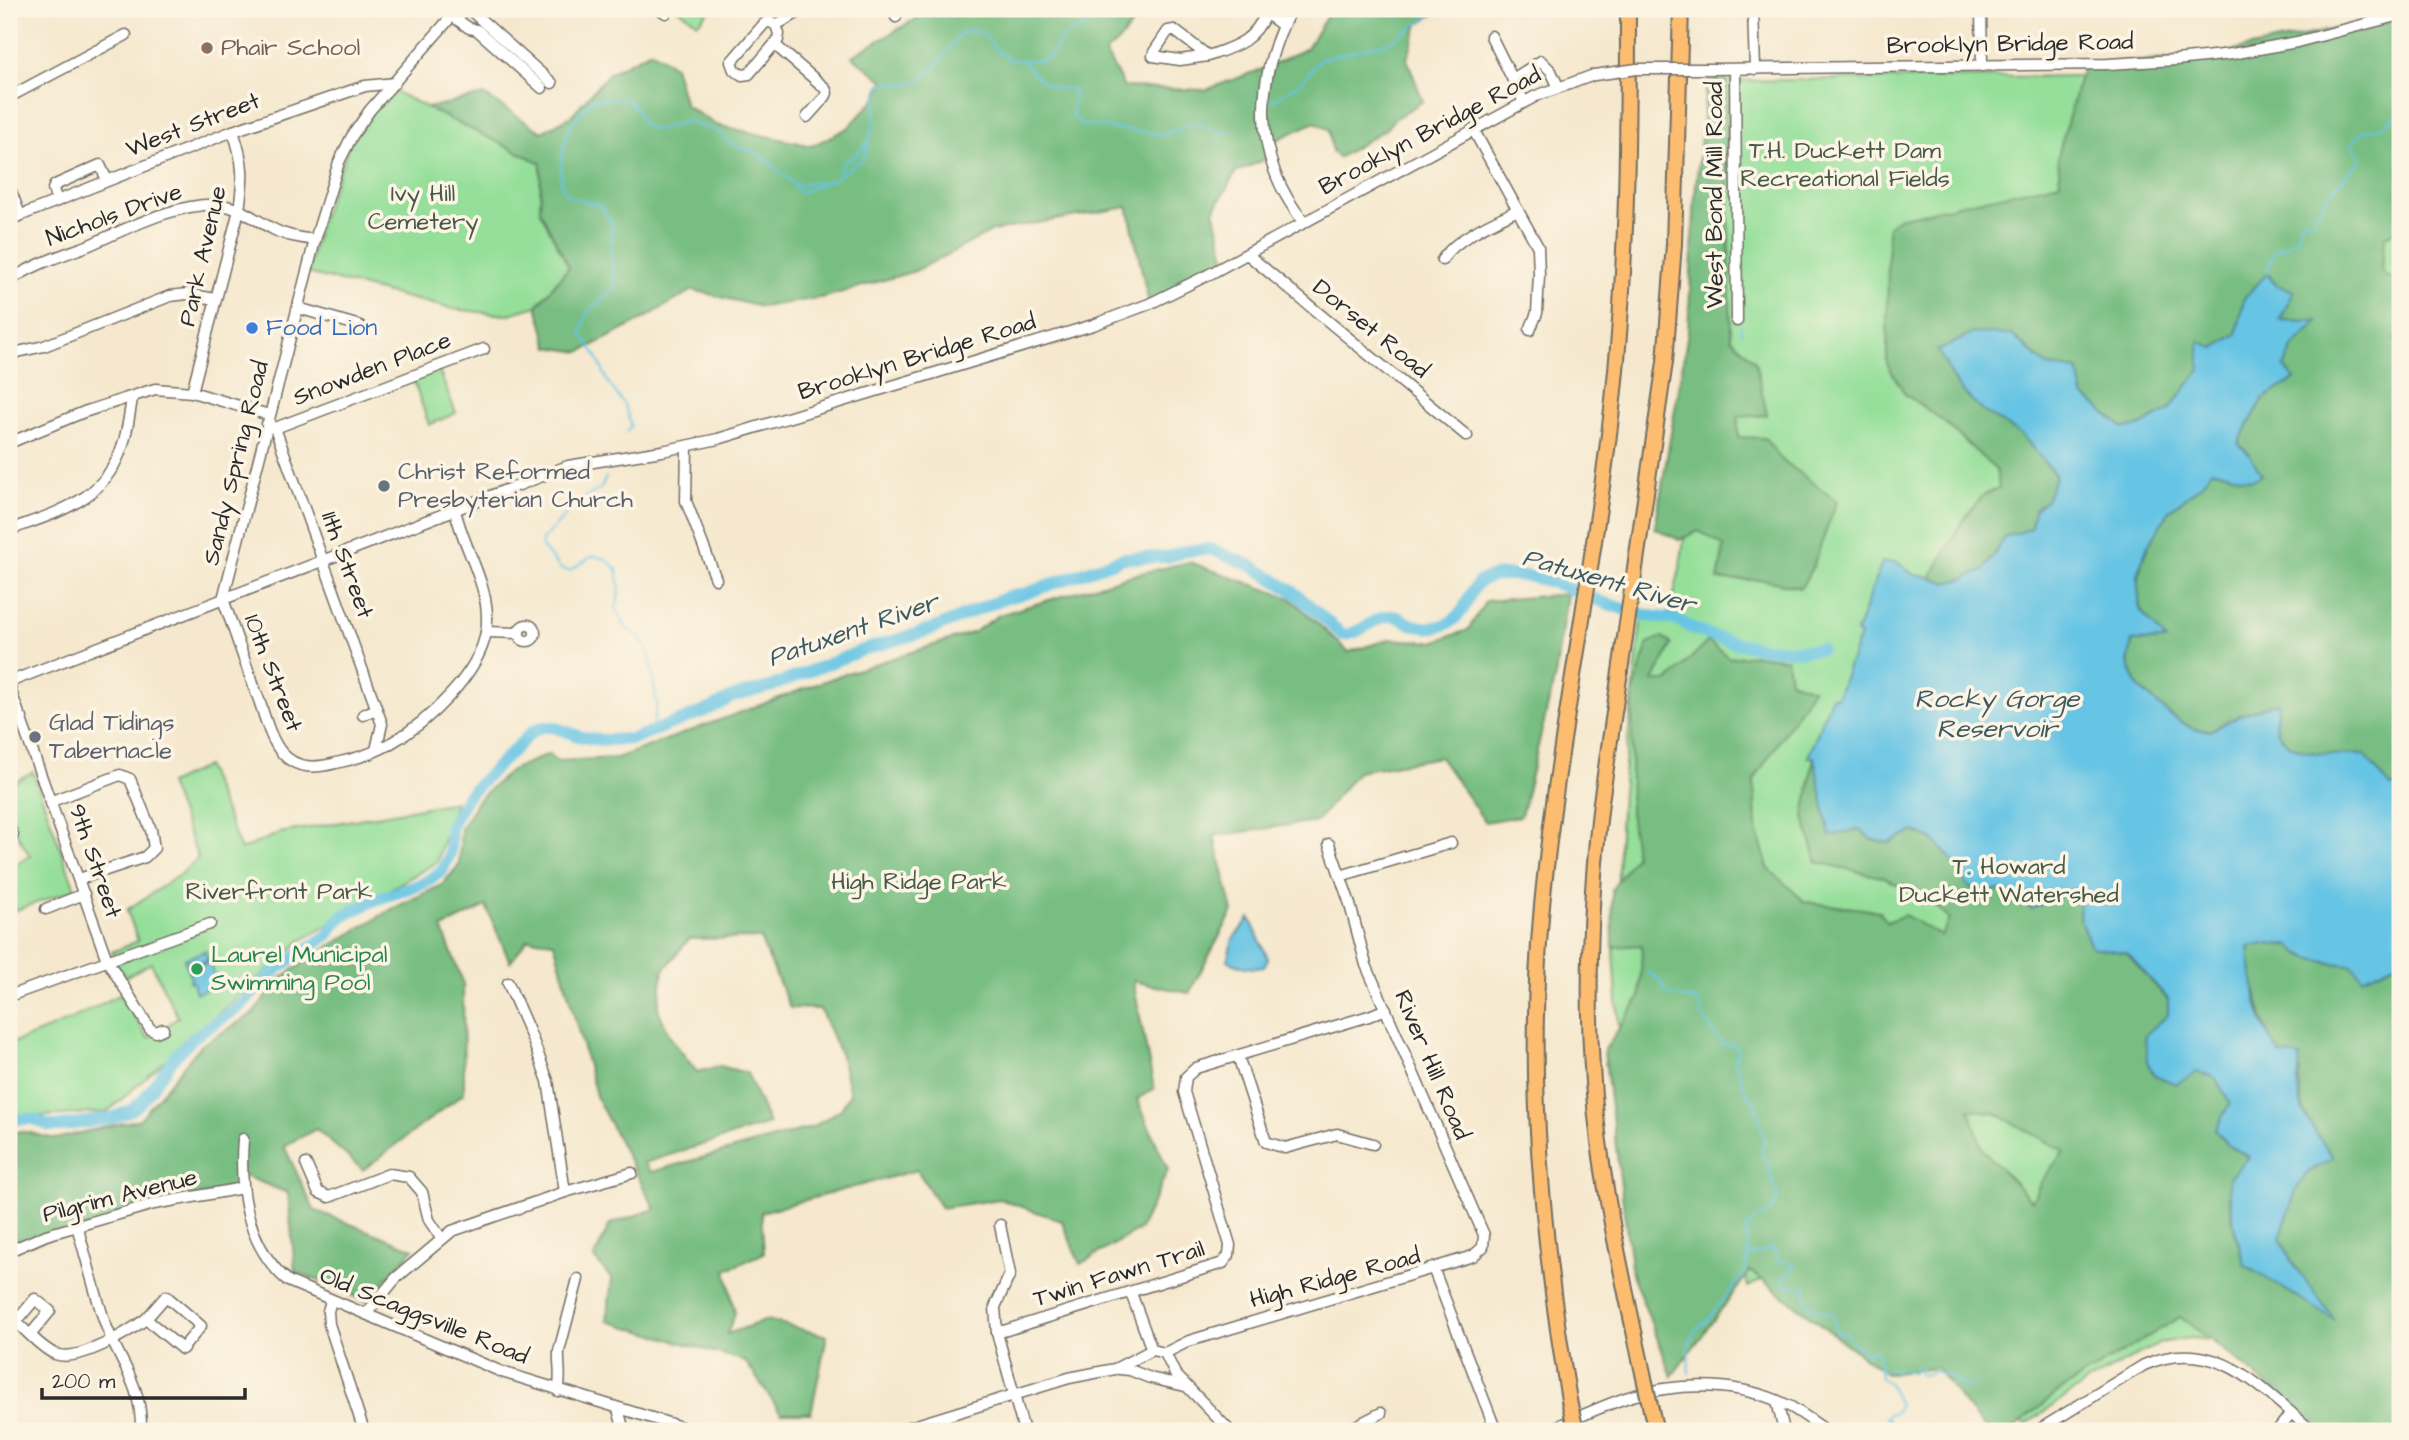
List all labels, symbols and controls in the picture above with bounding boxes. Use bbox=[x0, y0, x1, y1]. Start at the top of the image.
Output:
street label: Brooklyn Bridge Road bbox=[1886, 25, 2134, 64]
place label: Phair School bbox=[221, 31, 360, 65]
marker: Phair School bbox=[199, 40, 215, 56]
street label: Brooklyn Bridge Road bbox=[1313, 58, 1547, 205]
street label: West Bond Mill Road bbox=[1698, 81, 1732, 309]
street label: West Street bbox=[121, 84, 265, 166]
park label: T.H. Duckett Dam Recreational Fields bbox=[1740, 134, 1950, 196]
street label: Nichols Drive bbox=[41, 175, 187, 255]
park label: Ivy Hill Cemetery bbox=[368, 177, 478, 240]
street label: Park Avenue bbox=[170, 182, 236, 330]
street label: Dorset Road bbox=[1305, 271, 1437, 387]
street label: Brooklyn Bridge Road bbox=[794, 305, 1040, 410]
place label: Food Lion bbox=[266, 311, 377, 345]
marker: Food Lion bbox=[244, 320, 260, 336]
street label: Snowden Place bbox=[288, 323, 456, 415]
street label: Sandy Spring Road bbox=[194, 357, 279, 569]
place label: Christ Reformed Presbyterian Church bbox=[398, 455, 633, 518]
marker: Christ Reformed Presbyterian Church bbox=[376, 478, 392, 494]
street label: 11th Street bbox=[312, 507, 382, 623]
water label: Patuxent River bbox=[1518, 539, 1702, 624]
water label: Patuxent River bbox=[763, 583, 946, 676]
street label: 10th Street bbox=[235, 609, 311, 737]
water label: Rocky Gorge Reservoir bbox=[1915, 681, 2081, 747]
place label: Glad Tidings Tabernacle bbox=[49, 706, 174, 768]
marker: Glad Tidings Tabernacle bbox=[27, 729, 43, 745]
street label: 9th Street bbox=[60, 799, 131, 923]
park label: T. Howard Duckett Watershed bbox=[1899, 850, 2119, 912]
park label: High Ridge Park bbox=[831, 865, 1007, 900]
park label: Riverfront Park bbox=[185, 875, 373, 909]
place label: Laurel Municipal Swimming Pool bbox=[211, 938, 387, 1001]
marker: Laurel Municipal Swimming Pool bbox=[189, 961, 205, 977]
street label: River Hill Road bbox=[1385, 985, 1479, 1145]
street label: Pilgrim Avenue bbox=[39, 1160, 201, 1233]
street label: Twin Fawn Trail bbox=[1029, 1232, 1209, 1316]
street label: High Ridge Road bbox=[1246, 1239, 1424, 1318]
street label: Old Scaggsville Road bbox=[314, 1259, 534, 1374]
scale bar bbox=[42, 1356, 245, 1400]
text: 200 m bbox=[52, 1367, 116, 1396]

